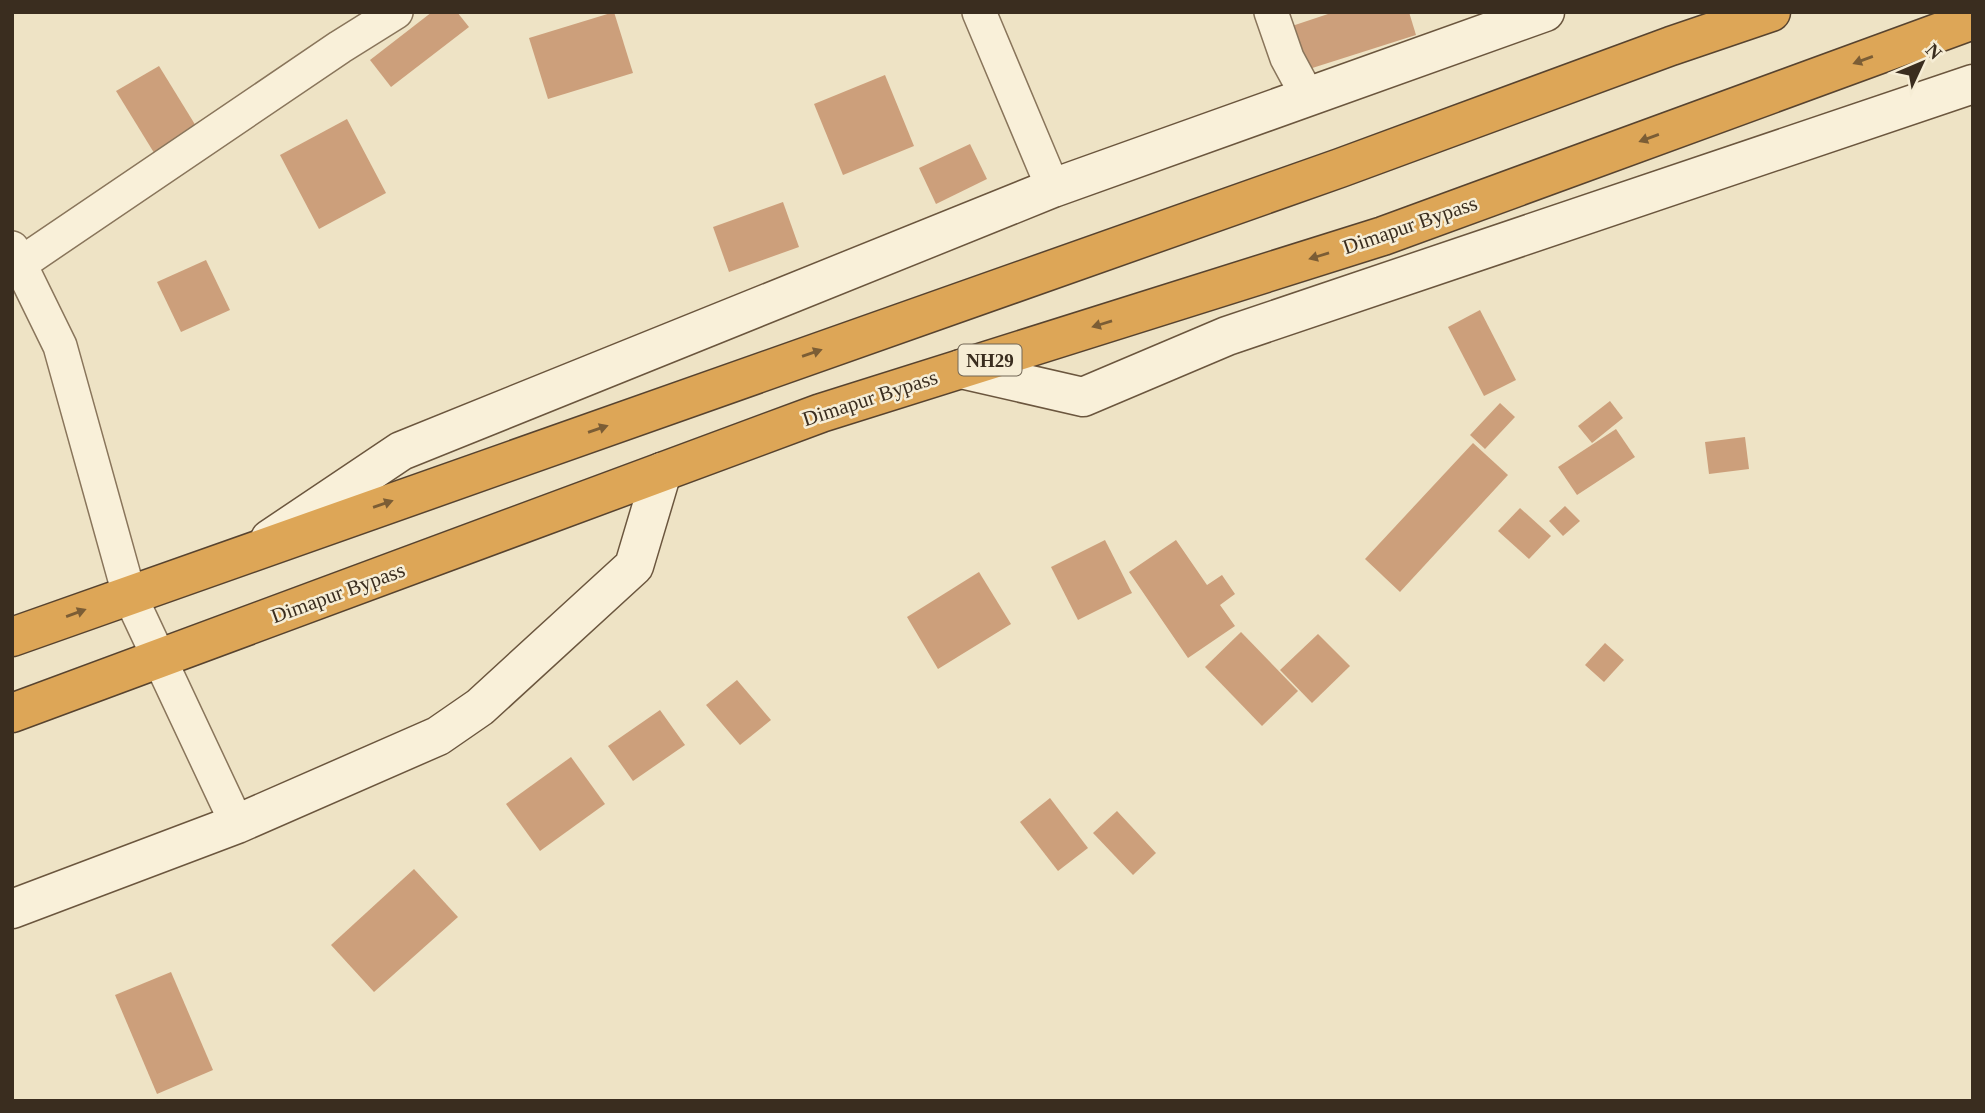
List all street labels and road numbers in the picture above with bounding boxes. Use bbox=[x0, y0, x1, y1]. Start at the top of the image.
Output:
street label: Dimapur Bypass bbox=[1340, 191, 1480, 259]
road number: NH29 bbox=[958, 344, 1021, 376]
street label: Dimapur Bypass bbox=[799, 365, 941, 431]
street label: Dimapur Bypass bbox=[268, 558, 408, 628]

